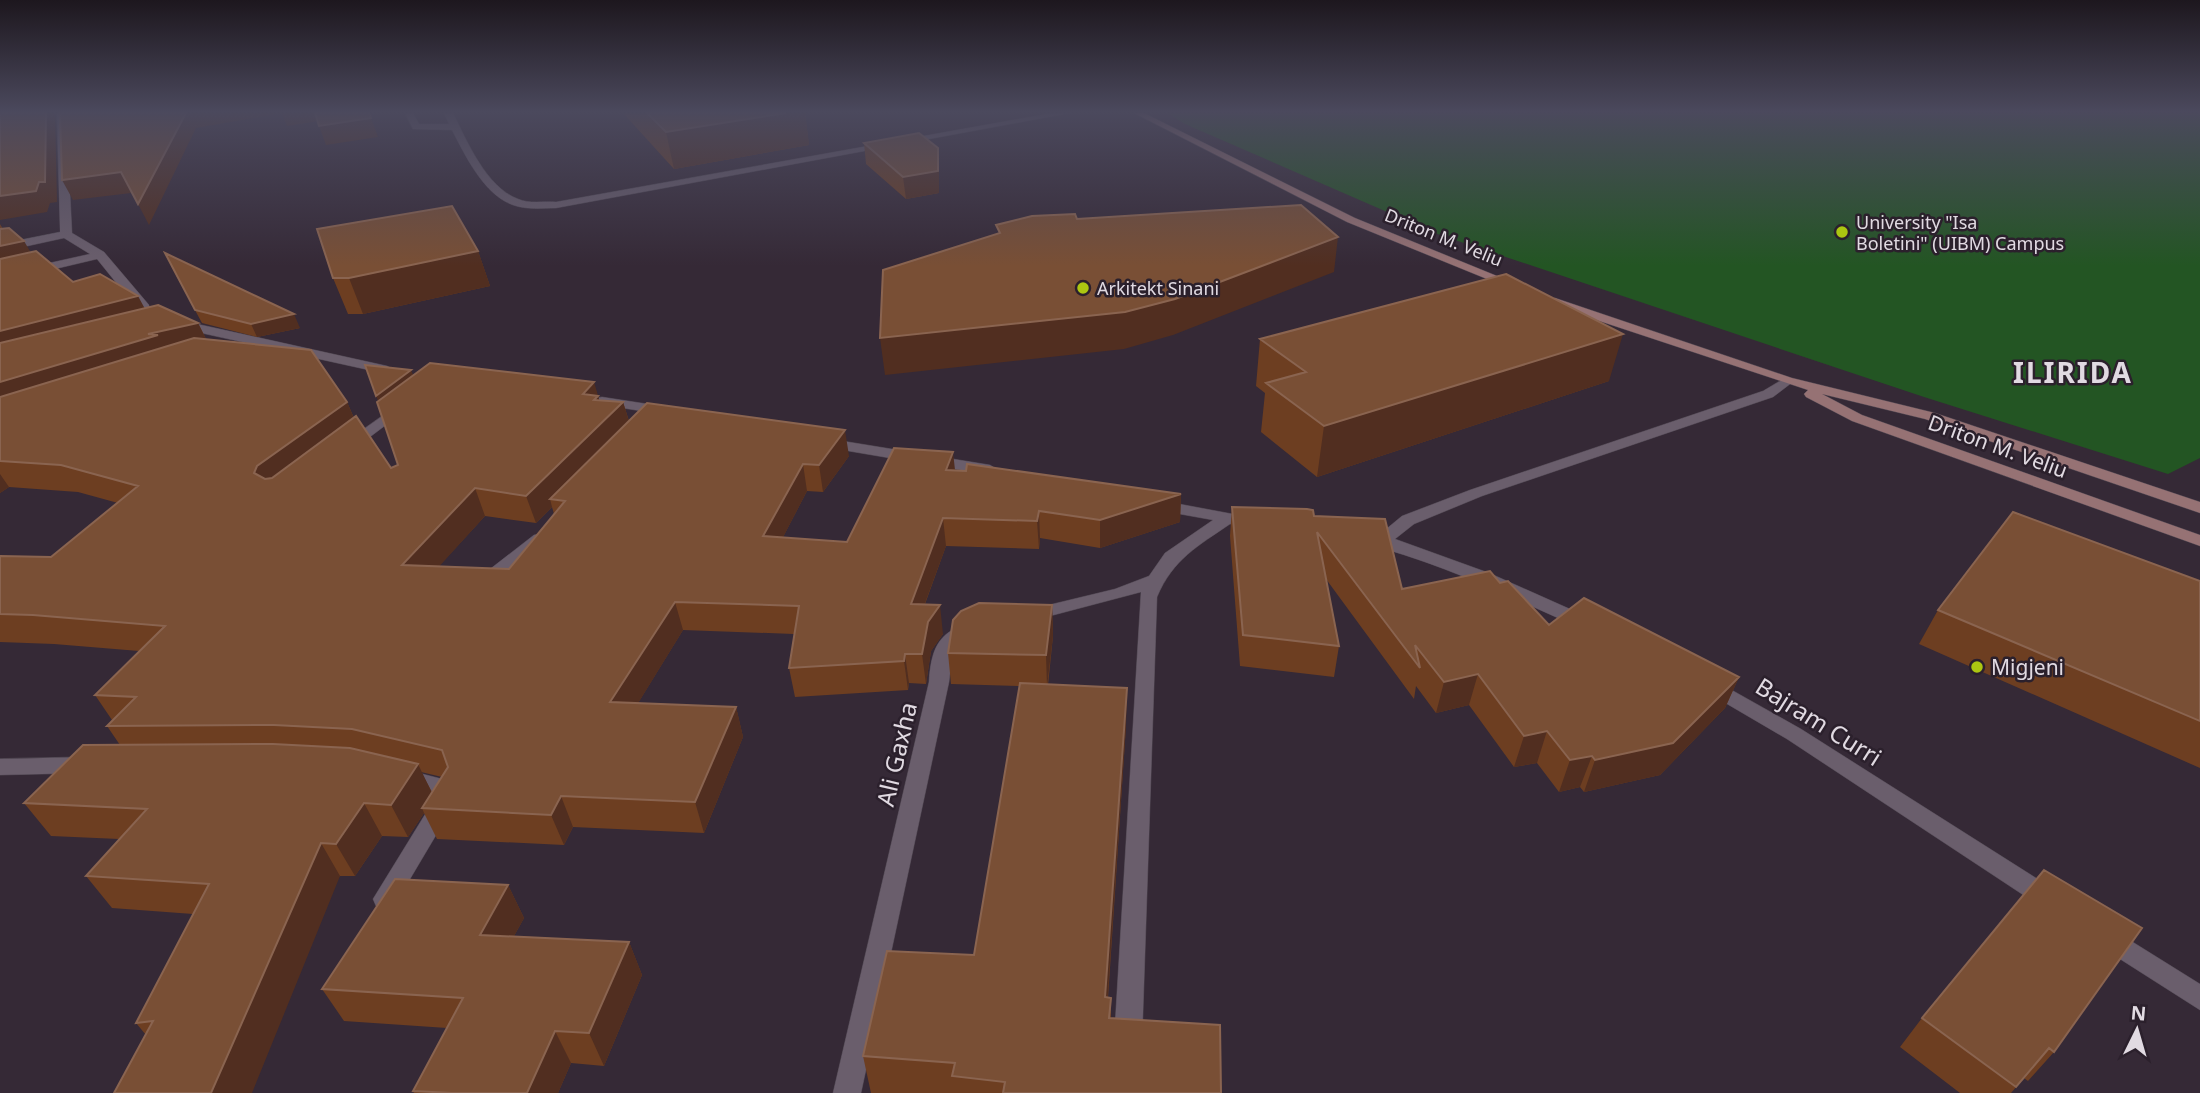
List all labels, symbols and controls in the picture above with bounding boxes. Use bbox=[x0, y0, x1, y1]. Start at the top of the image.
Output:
street label: Driton M. Veliu bbox=[1381, 202, 1507, 272]
place label: University "Isa Boletini" (UIBM) Campus bbox=[1856, 210, 2064, 255]
marker: University "Isa Boletini" (UIBM) Campus bbox=[1834, 224, 1850, 240]
place label: Arkitekt Sinani bbox=[1097, 276, 1219, 300]
marker: Arkitekt Sinani bbox=[1075, 280, 1091, 296]
district label: ILIRIDA bbox=[2013, 353, 2133, 391]
street label: Driton M. Veliu bbox=[1925, 408, 2071, 484]
place label: Migjeni bbox=[1991, 653, 2064, 681]
marker: Migjeni bbox=[1969, 659, 1985, 675]
street label: Bajram Curri bbox=[1750, 669, 1888, 773]
street label: Ali Gaxha bbox=[868, 699, 924, 809]
north arrow bbox=[2102, 995, 2172, 1065]
text: N bbox=[2130, 999, 2147, 1027]

